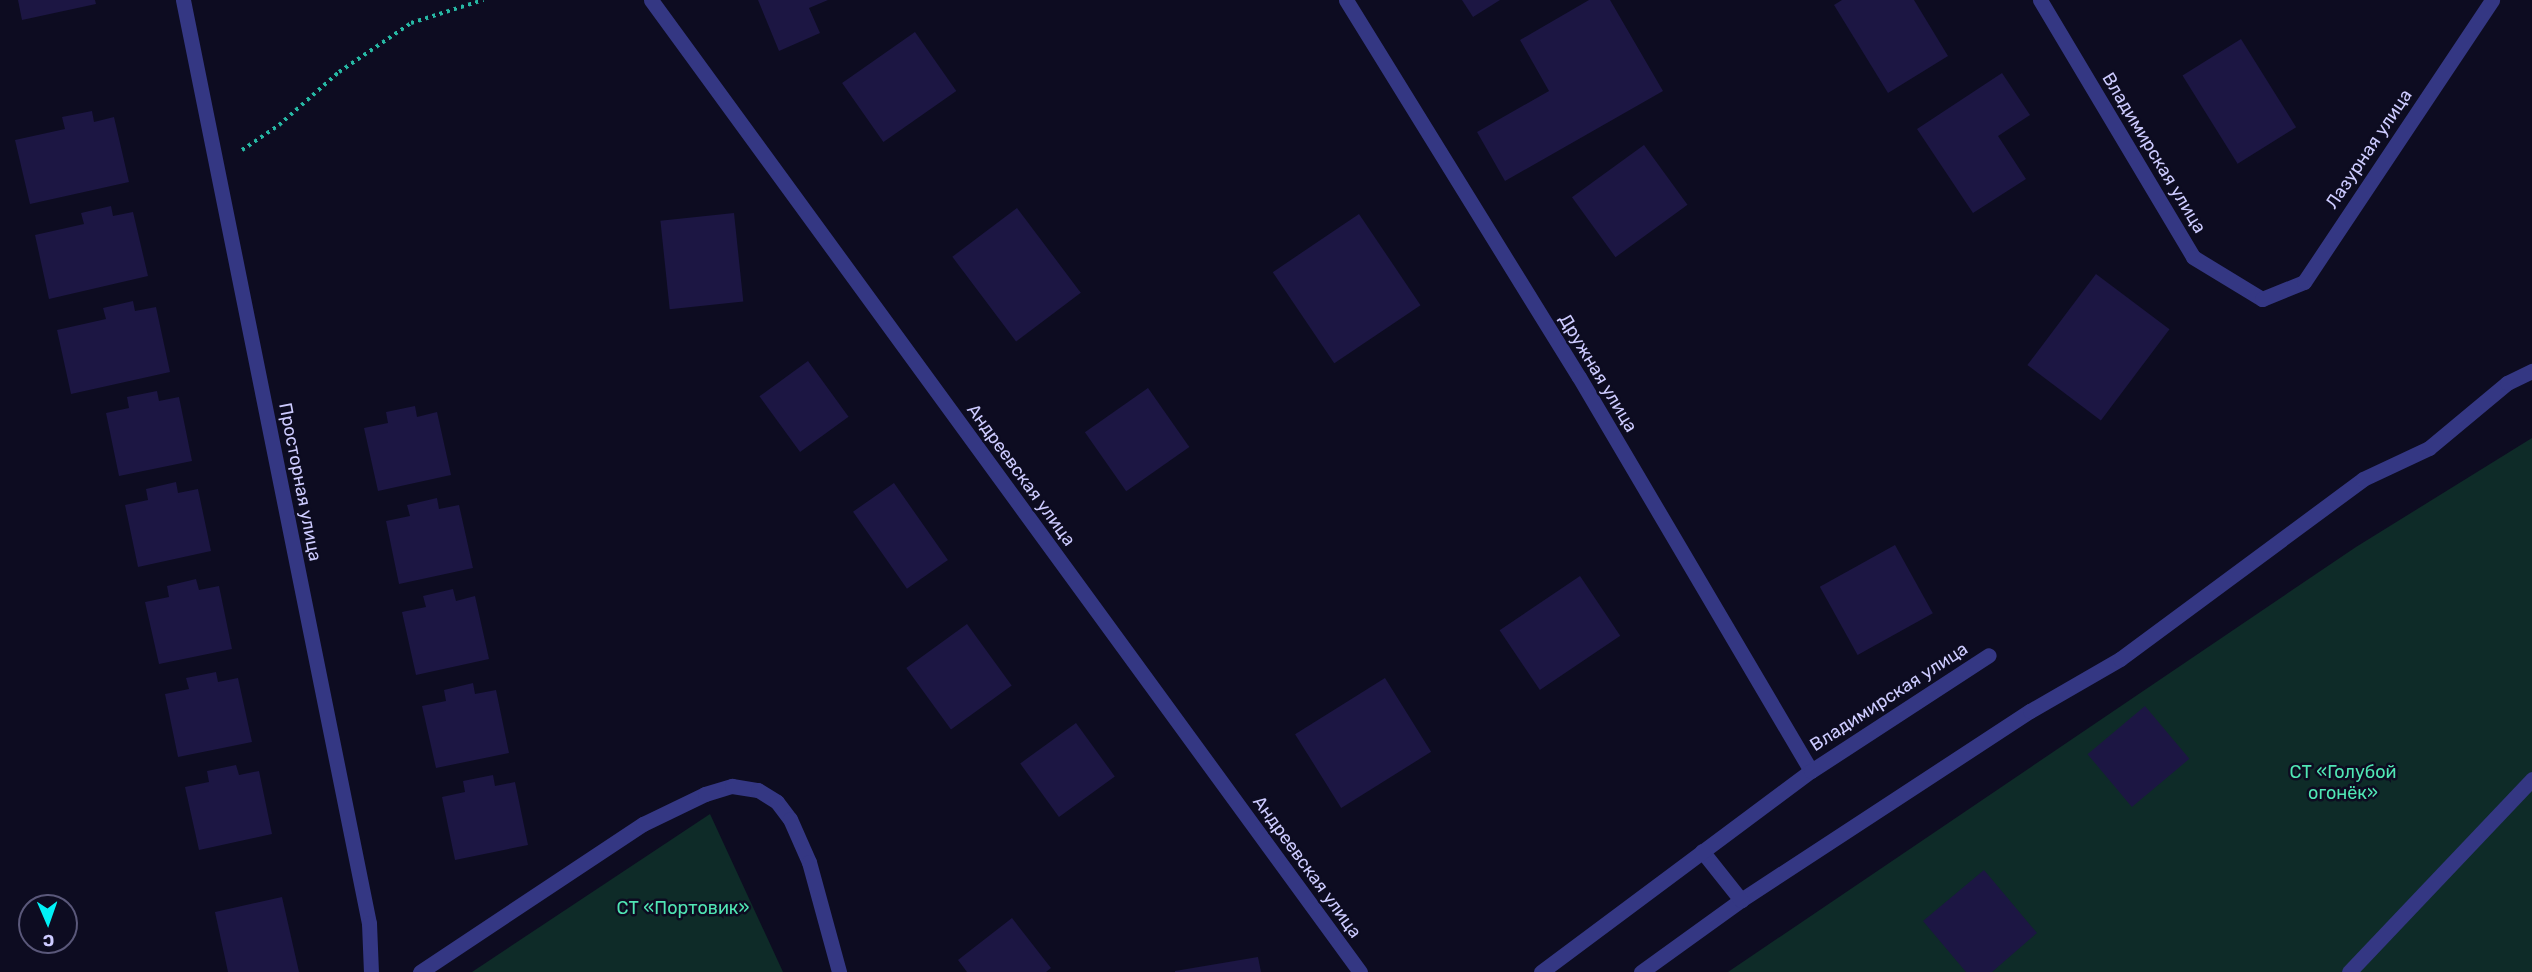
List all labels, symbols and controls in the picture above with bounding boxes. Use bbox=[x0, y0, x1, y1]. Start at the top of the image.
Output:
street label: Владимирская улица bbox=[2097, 69, 2211, 237]
street label: Лазурная улица bbox=[2321, 85, 2417, 213]
street label: Дружная улица bbox=[1554, 310, 1642, 436]
street label: Андреевская улица bbox=[962, 400, 1080, 550]
street label: Просторная улица bbox=[274, 401, 326, 563]
street label: Владимирская улица bbox=[1806, 638, 1972, 756]
park label: СТ «Голубой огонёк» bbox=[2289, 762, 2397, 804]
street label: Андреевская улица bbox=[1248, 792, 1366, 942]
north arrow bbox=[18, 894, 78, 954]
park label: СТ «Портовик» bbox=[617, 897, 749, 919]
text: С bbox=[43, 931, 55, 950]

